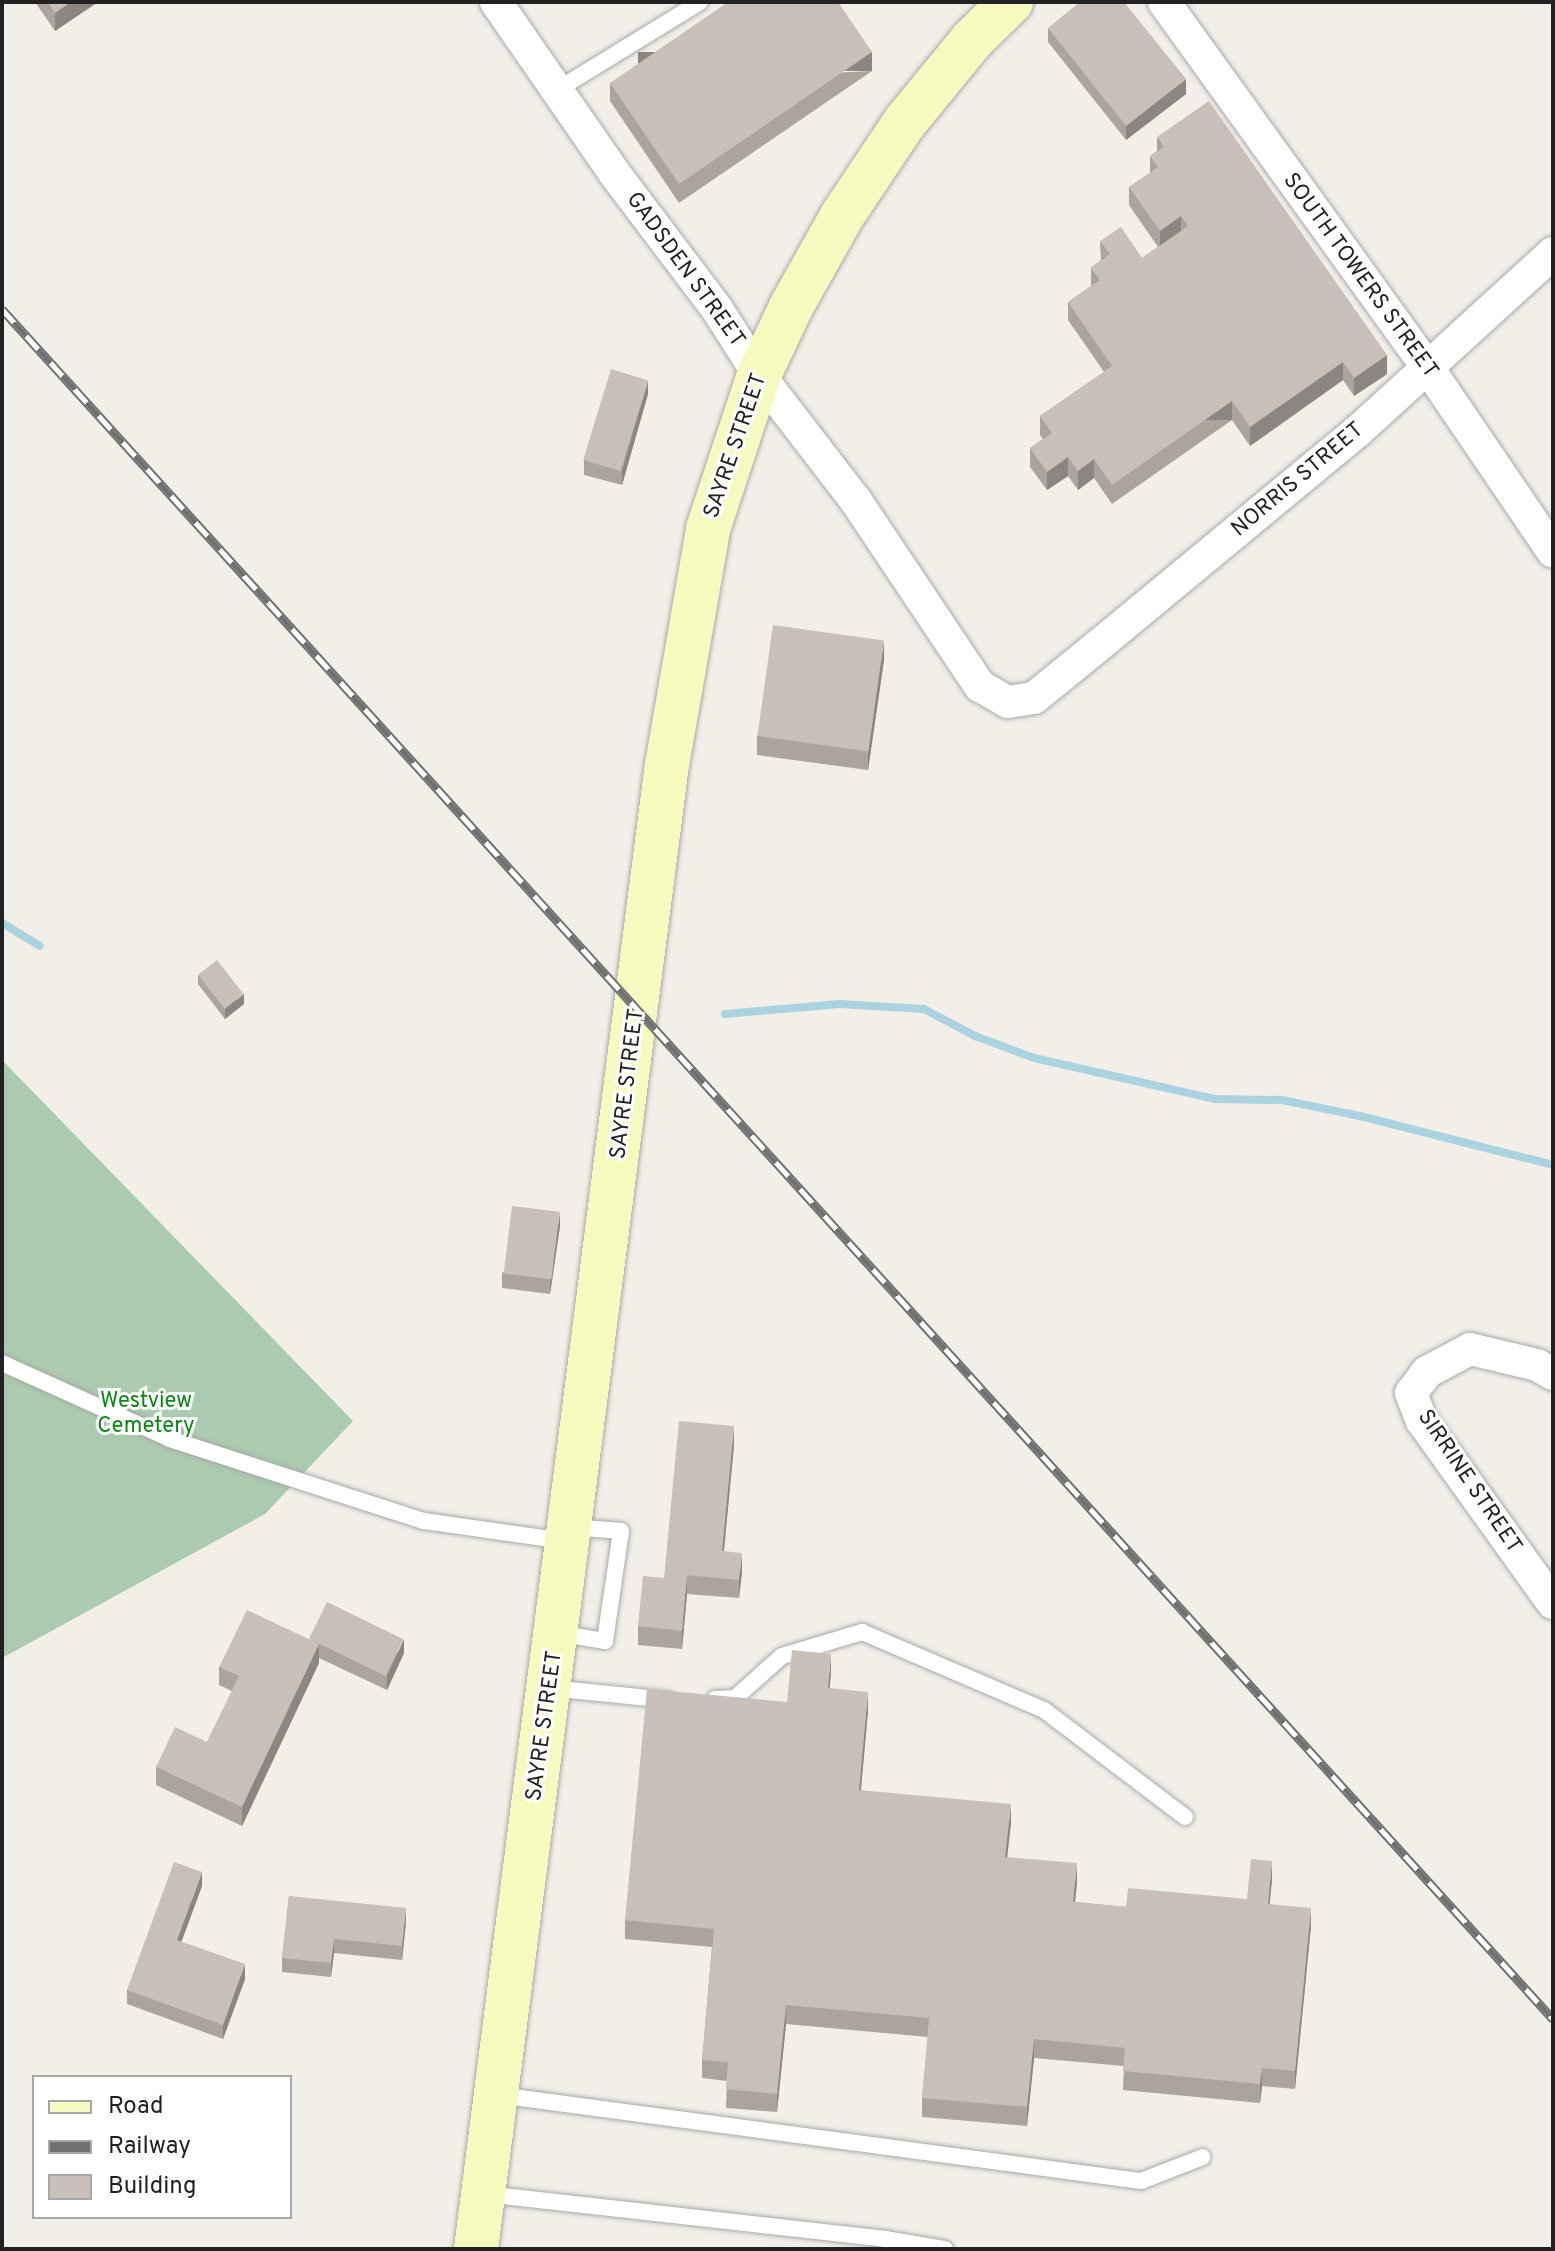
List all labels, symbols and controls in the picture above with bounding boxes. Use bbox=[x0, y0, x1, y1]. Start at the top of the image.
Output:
street label: SOUTH TOWERS STREET bbox=[1276, 168, 1444, 384]
street label: GADSDEN STREET bbox=[620, 187, 750, 353]
street label: SAYRE STREET bbox=[699, 370, 773, 522]
street label: NORRIS STREET bbox=[1227, 417, 1369, 543]
street label: SAYRE STREET bbox=[606, 1007, 650, 1161]
park label: Westview Cemetery bbox=[97, 1388, 195, 1440]
street label: SIRRINE STREET bbox=[1411, 1405, 1527, 1559]
street label: SAYRE STREET bbox=[521, 1649, 569, 1803]
legend bbox=[32, 2075, 292, 2219]
text: Road bbox=[108, 2092, 164, 2122]
text: Railway bbox=[108, 2132, 191, 2162]
text: Building bbox=[108, 2172, 197, 2202]

